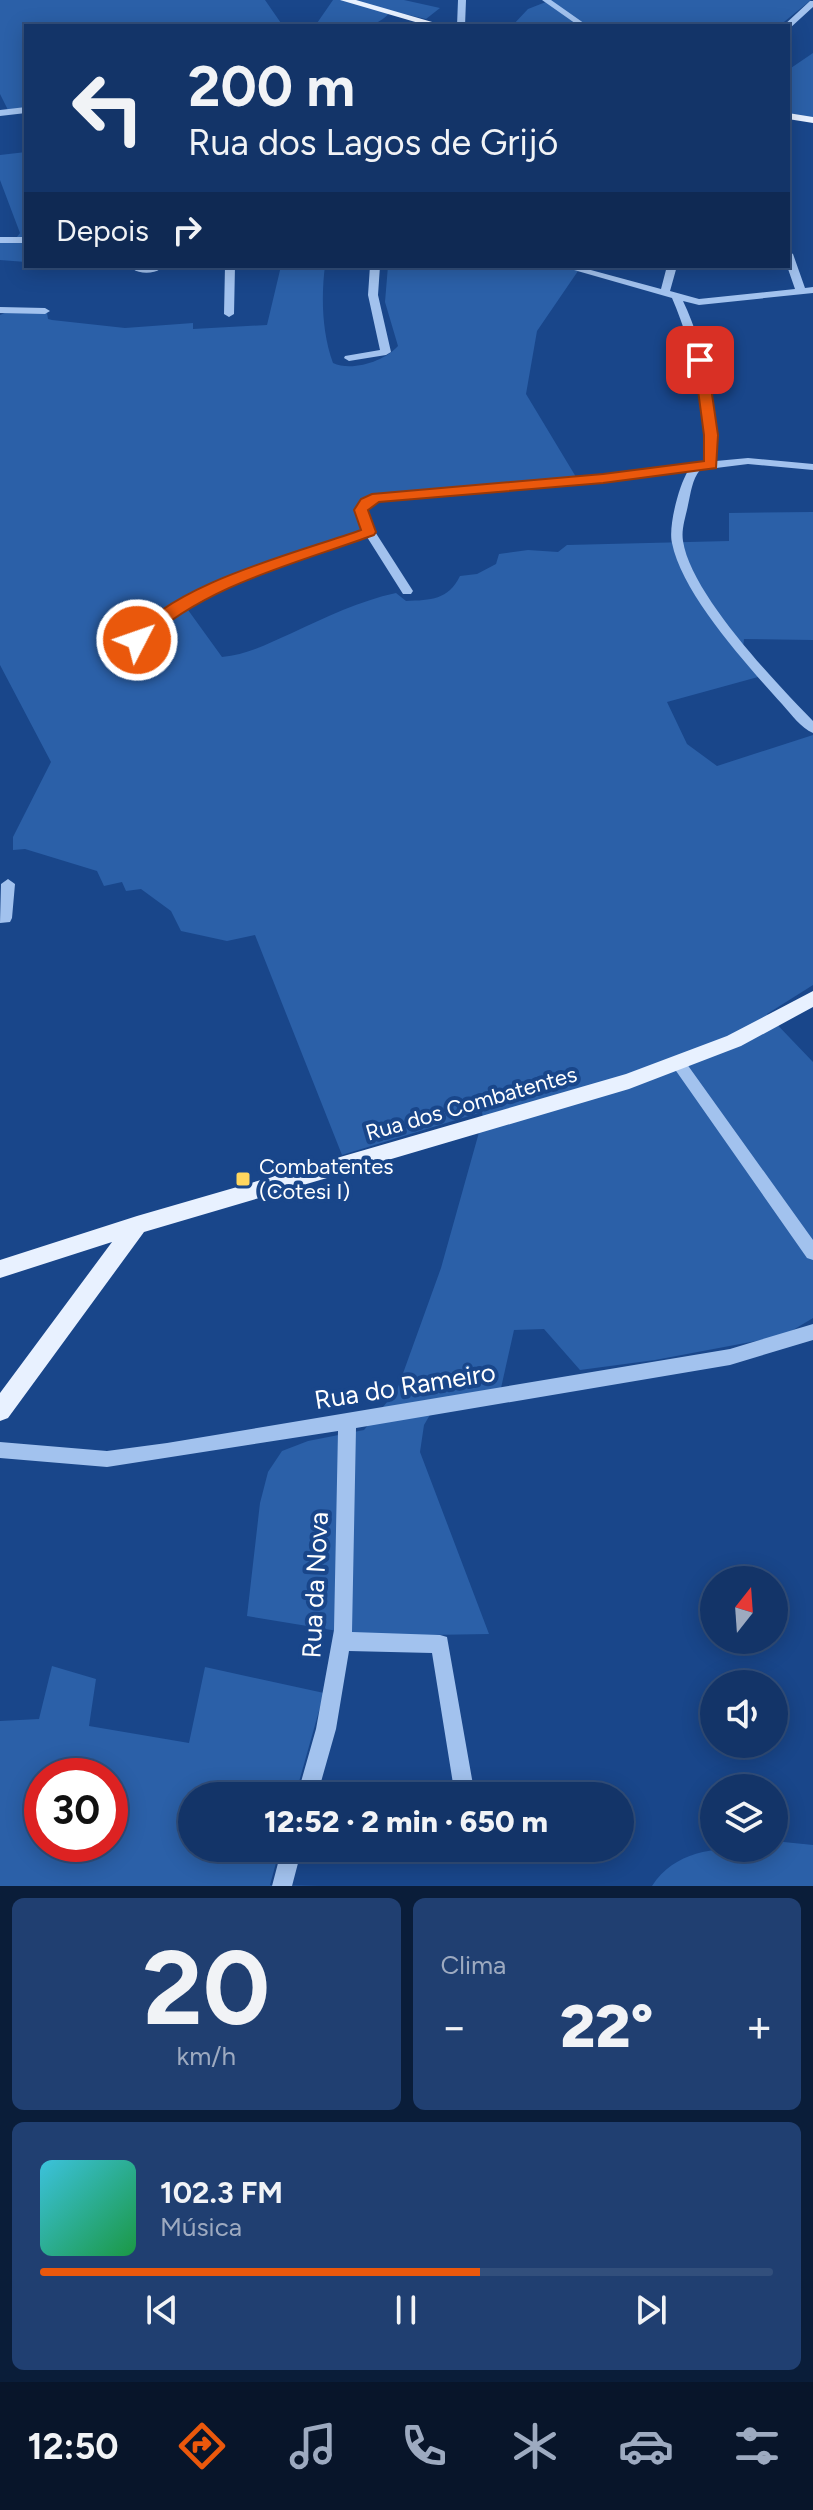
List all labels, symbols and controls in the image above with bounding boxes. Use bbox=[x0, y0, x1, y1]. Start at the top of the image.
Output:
text: 200 m bbox=[188, 53, 355, 120]
icon: left bbox=[56, 56, 160, 160]
text: Rua dos Lagos de Grijó bbox=[188, 121, 558, 164]
icon: right bbox=[165, 208, 209, 252]
text: Depois bbox=[56, 212, 149, 249]
pin bbox=[666, 326, 734, 394]
icon: arrive bbox=[678, 338, 722, 382]
position arrow bbox=[95, 598, 179, 682]
street label: Rua dos Combatentes bbox=[362, 1060, 580, 1147]
place label: Combatentes (Cotesi I) bbox=[259, 1153, 394, 1205]
marker: Combatentes (Cotesi I) bbox=[234, 1170, 252, 1188]
street label: Rua do Rameiro bbox=[312, 1356, 498, 1416]
street label: Rua da Nova bbox=[295, 1511, 335, 1659]
north arrow bbox=[700, 1566, 788, 1654]
map controls bbox=[700, 1566, 788, 1862]
button: sound bbox=[700, 1670, 788, 1758]
speed limit sign: 30 bbox=[24, 1758, 128, 1862]
button: layers bbox=[700, 1774, 788, 1862]
text: 12:52 · 2 min · 650 m bbox=[264, 1803, 548, 1840]
text: 20 bbox=[142, 1925, 270, 2050]
text: Clima bbox=[441, 1949, 506, 1981]
text: 22° bbox=[560, 1990, 654, 2062]
text: − bbox=[441, 2000, 468, 2053]
text: + bbox=[746, 2000, 773, 2053]
text: km/h bbox=[177, 2040, 236, 2072]
text: 102.3 FM bbox=[160, 2174, 283, 2211]
text: Música bbox=[160, 2211, 242, 2243]
icon: previous bbox=[140, 2288, 184, 2332]
icon: pause bbox=[384, 2288, 428, 2332]
icon: next bbox=[629, 2288, 673, 2332]
icon: directions bbox=[174, 2418, 230, 2474]
icon: music bbox=[285, 2418, 341, 2474]
icon: phone bbox=[396, 2418, 452, 2474]
icon: climate bbox=[507, 2418, 563, 2474]
icon: car bbox=[618, 2418, 674, 2474]
icon: filters bbox=[729, 2418, 785, 2474]
text: 12:50 bbox=[28, 2425, 119, 2468]

